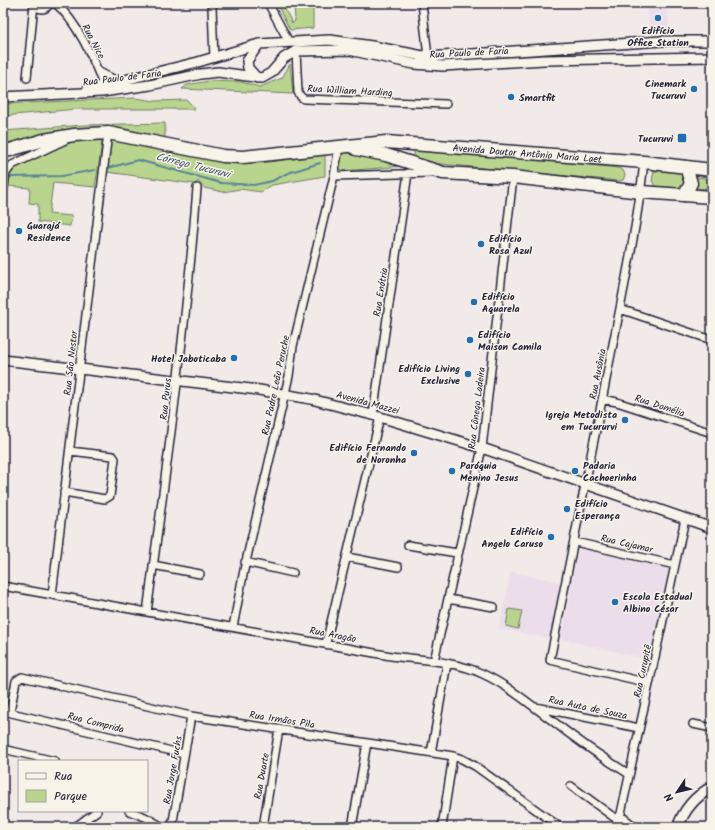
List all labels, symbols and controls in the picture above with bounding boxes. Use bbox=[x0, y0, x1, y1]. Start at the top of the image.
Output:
marker: Edifício Office Station bbox=[653, 13, 663, 23]
street label: Rua Nice bbox=[77, 21, 109, 62]
place label: Edifício Office Station bbox=[627, 23, 689, 51]
street label: Rua Paulo de Faria bbox=[429, 43, 509, 63]
street label: Rua Paulo de Faria bbox=[82, 65, 163, 91]
place label: Cinemark Tucuruvi bbox=[645, 76, 687, 104]
street label: Rua William Harding bbox=[307, 81, 393, 101]
marker: Cinemark Tucuruvi bbox=[689, 84, 699, 94]
place label: Smartfit bbox=[519, 90, 556, 106]
marker: Smartfit bbox=[506, 92, 516, 102]
place label: Tucuruvi bbox=[638, 131, 673, 147]
marker: Tucuruvi bbox=[676, 132, 688, 144]
street label: Avenida Doutor Antônio Maria Laet bbox=[452, 140, 602, 168]
water label: Córrego Tucuruvi bbox=[154, 148, 234, 184]
place label: Guarajá Residence bbox=[27, 218, 71, 246]
marker: Guarajá Residence bbox=[14, 226, 24, 236]
place label: Edifício Rosa Azul bbox=[489, 231, 532, 259]
marker: Edifício Rosa Azul bbox=[476, 239, 486, 249]
street label: Rua Enótria bbox=[369, 266, 393, 318]
place label: Edifício Aquarela bbox=[482, 289, 520, 317]
marker: Edifício Aquarela bbox=[469, 297, 479, 307]
place label: Edifício Maison Camila bbox=[478, 327, 542, 355]
street label: Rua São Nestor bbox=[60, 329, 82, 396]
street label: Rua Padre Leão Peruche bbox=[258, 333, 294, 437]
marker: Edifício Maison Camila bbox=[465, 335, 475, 345]
street label: Rua Ausônia bbox=[585, 347, 611, 401]
place label: Hotel Jaboticaba bbox=[151, 351, 226, 367]
marker: Hotel Jaboticaba bbox=[229, 353, 239, 363]
place label: Edifício Living Exclusive bbox=[398, 361, 460, 389]
street label: Rua Cônego Ladeira bbox=[464, 366, 490, 450]
marker: Edifício Living Exclusive bbox=[463, 369, 473, 379]
street label: Rua Purus bbox=[156, 377, 176, 421]
street label: Avenida Mazzei bbox=[335, 387, 402, 419]
street label: Rua Domélia bbox=[632, 390, 687, 422]
place label: Igreja Metodista em Tucururvi bbox=[545, 407, 617, 435]
marker: Igreja Metodista em Tucururvi bbox=[620, 415, 630, 425]
place label: Edifício Fernando de Noronha bbox=[330, 440, 406, 468]
marker: Edifício Fernando de Noronha bbox=[409, 448, 419, 458]
place label: Paróquia Menino Jesus bbox=[460, 458, 519, 486]
place label: Padaria Cachoerinha bbox=[583, 458, 637, 486]
marker: Paróquia Menino Jesus bbox=[447, 466, 457, 476]
marker: Padaria Cachoerinha bbox=[570, 466, 580, 476]
place label: Edifício Esperança bbox=[575, 496, 620, 524]
marker: Edifício Esperança bbox=[562, 504, 572, 514]
place label: Edifício Angelo Caruso bbox=[481, 524, 543, 552]
street label: Rua Cajamar bbox=[599, 530, 655, 558]
marker: Edifício Angelo Caruso bbox=[546, 532, 556, 542]
place label: Escola Estadual Albino César bbox=[623, 589, 692, 617]
marker: Escola Estadual Albino César bbox=[610, 597, 620, 607]
street label: Rua Aragão bbox=[308, 623, 358, 647]
street label: Rua Curupitê bbox=[630, 643, 657, 699]
street label: Rua Auta de Souza bbox=[547, 692, 629, 724]
street label: Rua Irmãos Pìla bbox=[248, 707, 316, 733]
street label: Rua Comprida bbox=[66, 708, 126, 738]
street label: Rua Jorge Fuchs bbox=[159, 734, 187, 806]
street label: Rua Duarte bbox=[250, 751, 274, 801]
legend bbox=[18, 760, 148, 812]
text: Rua bbox=[54, 767, 73, 786]
north arrow bbox=[657, 772, 697, 812]
text: Parque bbox=[54, 787, 88, 806]
text: N bbox=[660, 789, 679, 805]

